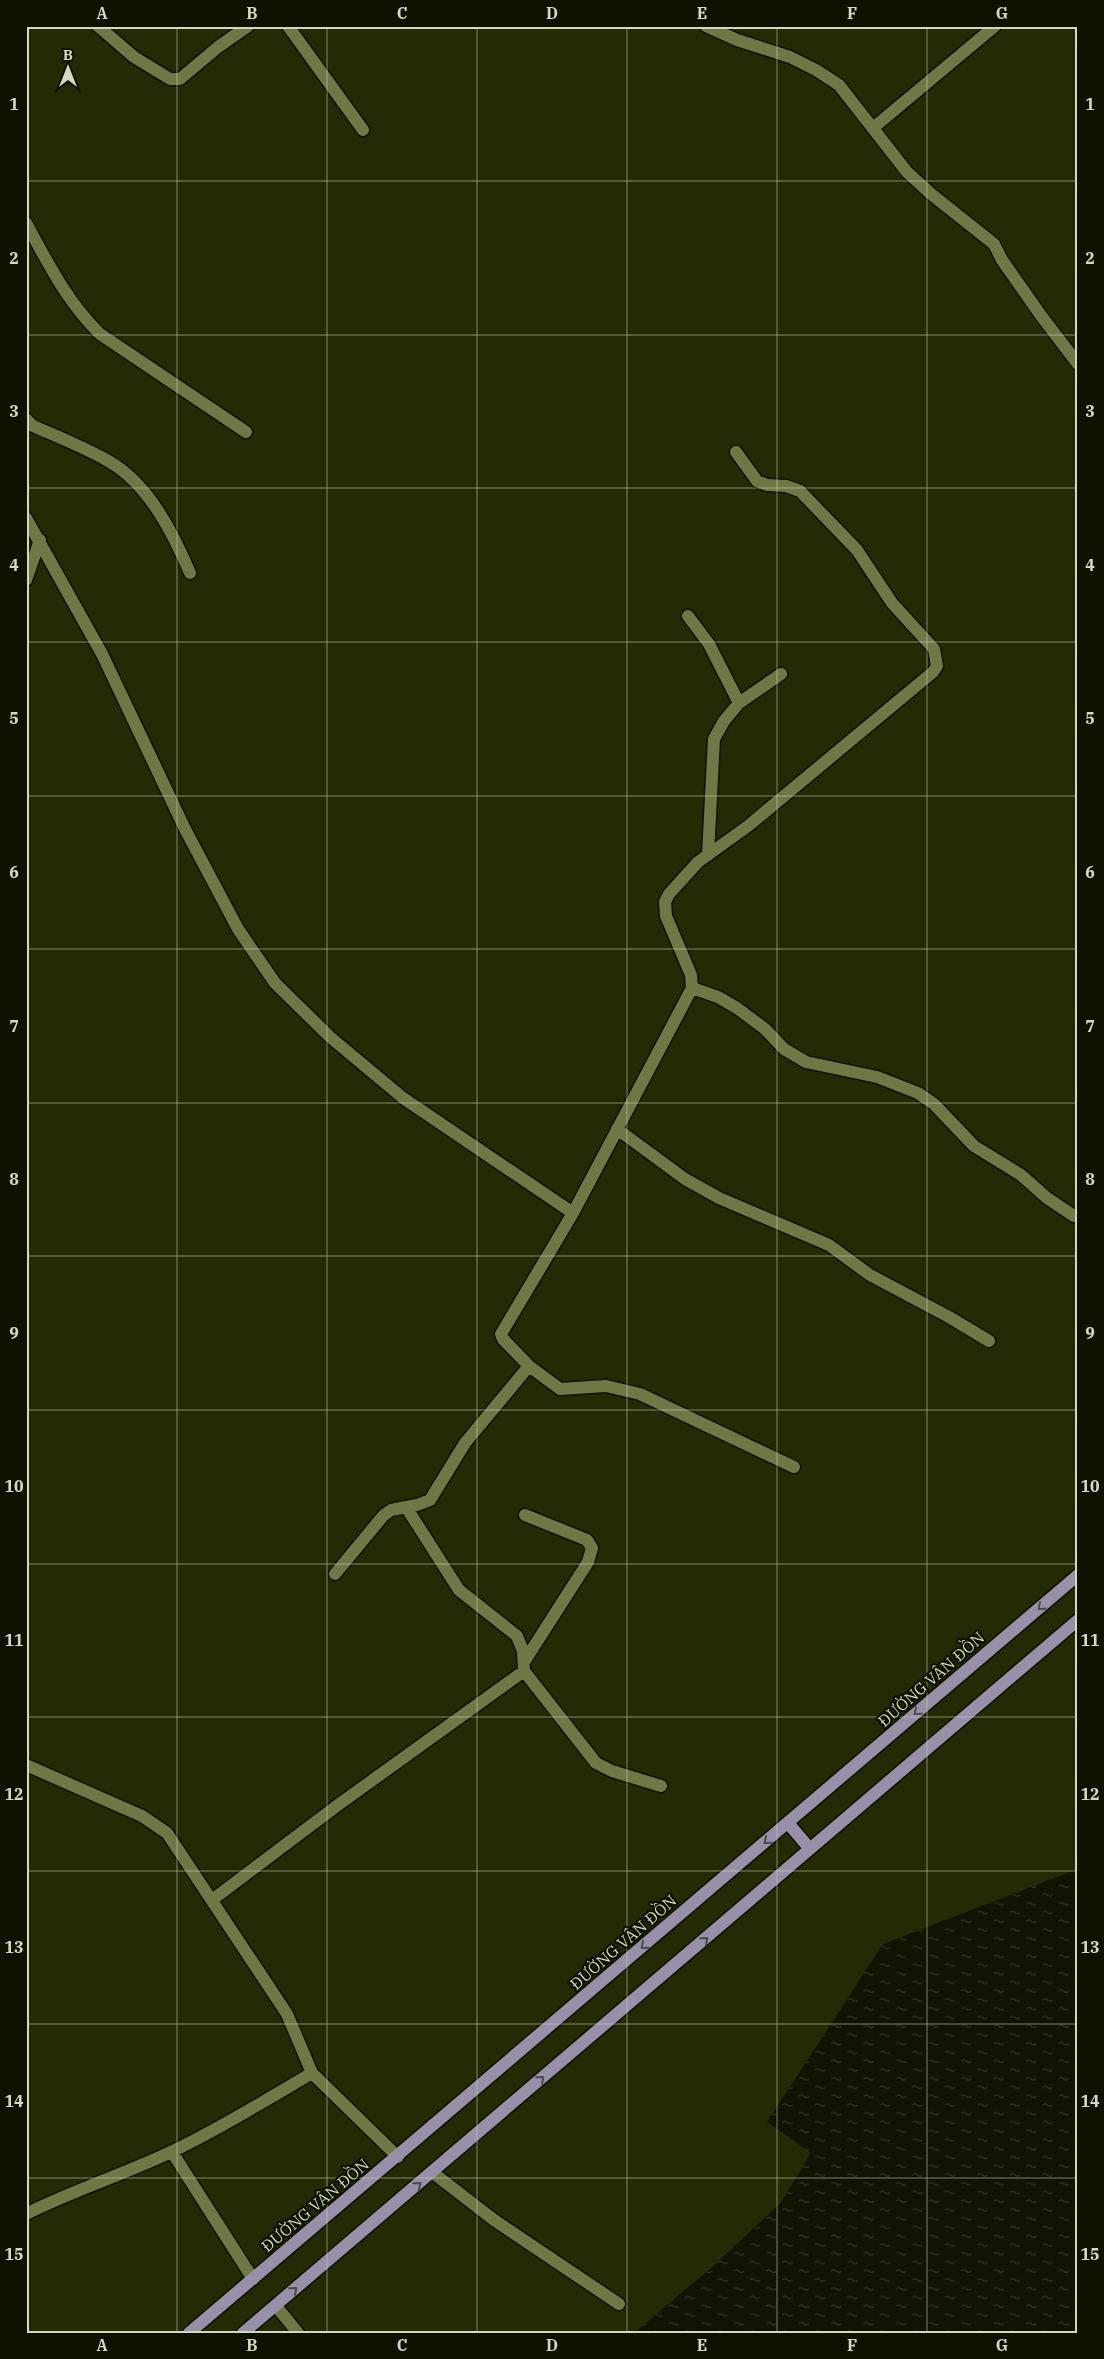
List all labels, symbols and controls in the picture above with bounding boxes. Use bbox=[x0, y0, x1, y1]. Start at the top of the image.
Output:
text: A bbox=[96, 3, 108, 23]
text: B bbox=[246, 3, 258, 23]
text: C bbox=[397, 3, 407, 23]
text: D bbox=[546, 3, 558, 23]
text: E bbox=[697, 3, 707, 23]
text: F bbox=[847, 3, 857, 23]
text: G bbox=[996, 3, 1008, 23]
north arrow bbox=[42, 42, 92, 92]
text: B bbox=[63, 46, 73, 64]
text: 1 bbox=[9, 94, 19, 114]
text: 1 bbox=[1085, 94, 1095, 114]
text: 2 bbox=[9, 248, 19, 268]
text: 2 bbox=[1085, 248, 1095, 268]
text: 3 bbox=[9, 401, 19, 421]
text: 3 bbox=[1085, 401, 1095, 421]
text: 4 bbox=[9, 555, 19, 575]
text: 4 bbox=[1085, 555, 1095, 575]
text: 5 bbox=[9, 708, 19, 728]
text: 5 bbox=[1085, 708, 1095, 728]
text: 6 bbox=[9, 862, 19, 882]
text: 6 bbox=[1085, 862, 1095, 882]
text: 7 bbox=[9, 1016, 19, 1036]
text: 7 bbox=[1085, 1016, 1095, 1036]
text: 8 bbox=[9, 1169, 19, 1189]
text: 8 bbox=[1085, 1169, 1095, 1189]
text: 9 bbox=[9, 1323, 19, 1343]
text: 9 bbox=[1085, 1323, 1095, 1343]
text: 10 bbox=[4, 1476, 24, 1496]
text: 10 bbox=[1080, 1476, 1100, 1496]
one-way arrow bbox=[1037, 1601, 1046, 1610]
street label: ĐƯỜNG VÂN ĐỒN bbox=[872, 1625, 988, 1731]
text: 11 bbox=[4, 1630, 24, 1650]
text: 11 bbox=[1080, 1630, 1100, 1650]
one-way arrow bbox=[914, 1707, 923, 1716]
text: 12 bbox=[4, 1784, 24, 1804]
text: 12 bbox=[1080, 1784, 1100, 1804]
one-way arrow bbox=[764, 1835, 773, 1843]
street label: ĐƯỜNG VÂN ĐỒN bbox=[564, 1888, 680, 1994]
one-way arrow bbox=[699, 1936, 708, 1945]
text: 13 bbox=[4, 1937, 24, 1957]
text: 13 bbox=[1080, 1937, 1100, 1957]
one-way arrow bbox=[640, 1941, 649, 1950]
one-way arrow bbox=[536, 2076, 545, 2085]
text: 14 bbox=[4, 2091, 24, 2111]
text: 14 bbox=[1080, 2091, 1100, 2111]
street label: ĐƯỜNG VÂN ĐỒN bbox=[255, 2152, 373, 2256]
one-way arrow bbox=[412, 2182, 421, 2191]
text: 15 bbox=[4, 2244, 24, 2264]
text: 15 bbox=[1080, 2244, 1100, 2264]
one-way arrow bbox=[288, 2288, 297, 2296]
text: A bbox=[96, 2335, 108, 2355]
text: B bbox=[246, 2335, 258, 2355]
text: C bbox=[397, 2335, 407, 2355]
text: D bbox=[546, 2335, 558, 2355]
text: E bbox=[697, 2335, 707, 2355]
text: F bbox=[847, 2335, 857, 2355]
text: G bbox=[996, 2335, 1008, 2355]

